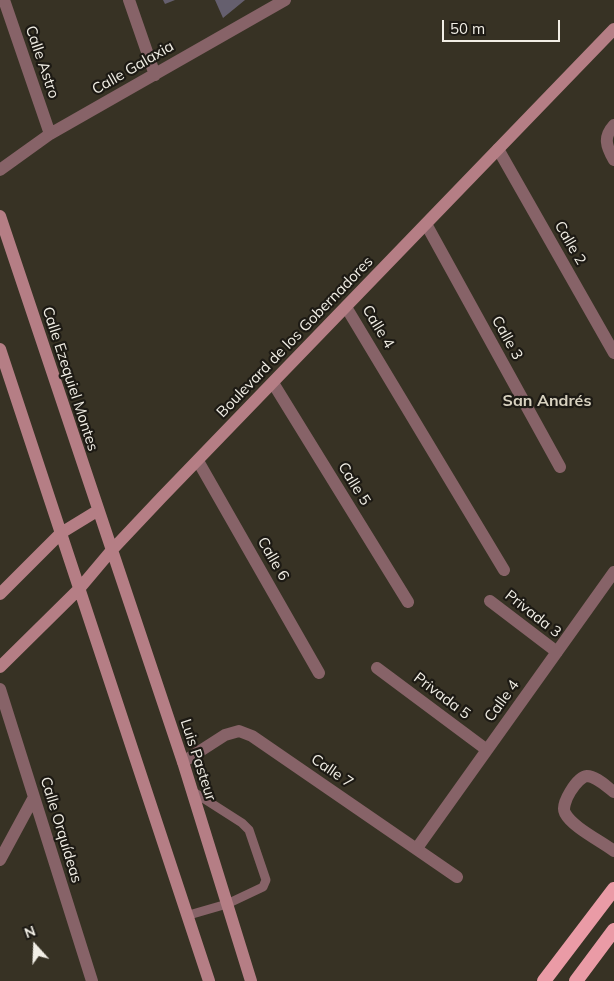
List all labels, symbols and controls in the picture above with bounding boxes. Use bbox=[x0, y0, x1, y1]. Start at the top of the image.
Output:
scale bar bbox=[444, 10, 562, 42]
text: 50 m bbox=[450, 19, 485, 38]
street label: Calle Astro bbox=[21, 23, 63, 101]
street label: Calle Galaxia bbox=[89, 37, 177, 99]
street label: Calle 2 bbox=[550, 218, 590, 268]
street label: Boulevard de los Gobernadores bbox=[213, 253, 377, 421]
street label: Calle 4 bbox=[358, 302, 398, 352]
street label: Calle Ezequiel Montes bbox=[38, 305, 102, 453]
street label: Calle 3 bbox=[488, 313, 526, 363]
district label: San Andrés bbox=[503, 391, 591, 411]
street label: Calle 5 bbox=[334, 459, 374, 509]
street label: Calle 6 bbox=[253, 534, 293, 584]
street label: Privada 3 bbox=[501, 586, 565, 642]
street label: Privada 5 bbox=[410, 669, 474, 723]
street label: Calle 4 bbox=[481, 677, 523, 725]
street label: Luis Pasteur bbox=[176, 717, 220, 803]
street label: Calle 7 bbox=[307, 750, 357, 792]
street label: Calle Orquídeas bbox=[36, 775, 86, 885]
north arrow bbox=[10, 921, 60, 971]
text: N bbox=[22, 922, 38, 942]

